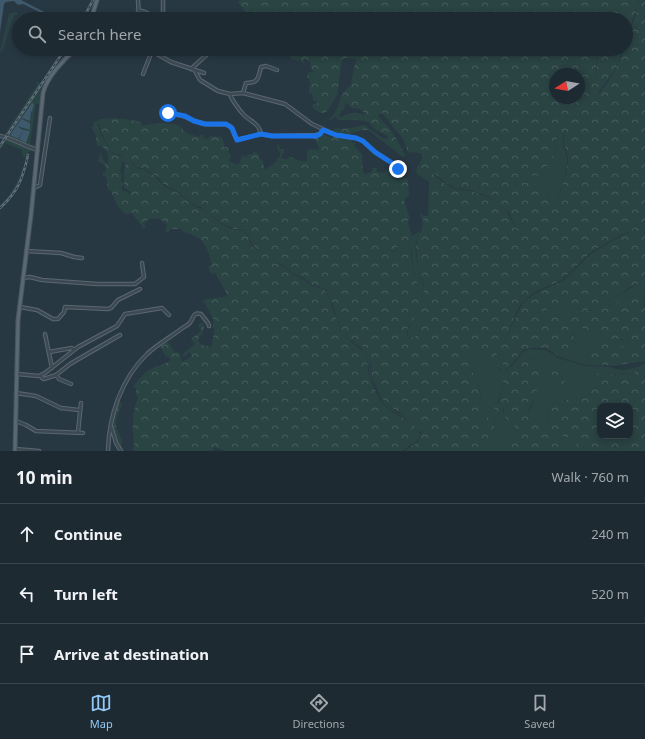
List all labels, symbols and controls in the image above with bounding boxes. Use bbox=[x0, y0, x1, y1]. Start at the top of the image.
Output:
search box bbox=[12, 12, 633, 56]
icon: search bbox=[26, 23, 48, 45]
text: Search here bbox=[58, 24, 141, 44]
north arrow bbox=[549, 68, 585, 104]
route start bbox=[159, 104, 177, 122]
route end bbox=[389, 160, 407, 178]
map controls bbox=[597, 403, 633, 439]
button: layers bbox=[597, 403, 633, 439]
text: 10 min bbox=[16, 466, 73, 489]
text: Walk · 760 m bbox=[551, 468, 629, 486]
icon: ahead bbox=[16, 523, 38, 545]
text: Continue bbox=[54, 524, 122, 544]
text: 240 m bbox=[591, 525, 629, 543]
icon: left bbox=[16, 583, 38, 605]
text: Turn left bbox=[54, 584, 118, 604]
text: 520 m bbox=[591, 585, 629, 603]
icon: arrive bbox=[16, 643, 38, 665]
text: Arrive at destination bbox=[54, 644, 209, 664]
tab: Map bbox=[90, 692, 113, 731]
tab: Directions bbox=[292, 692, 345, 731]
tab: Saved bbox=[524, 692, 555, 731]

